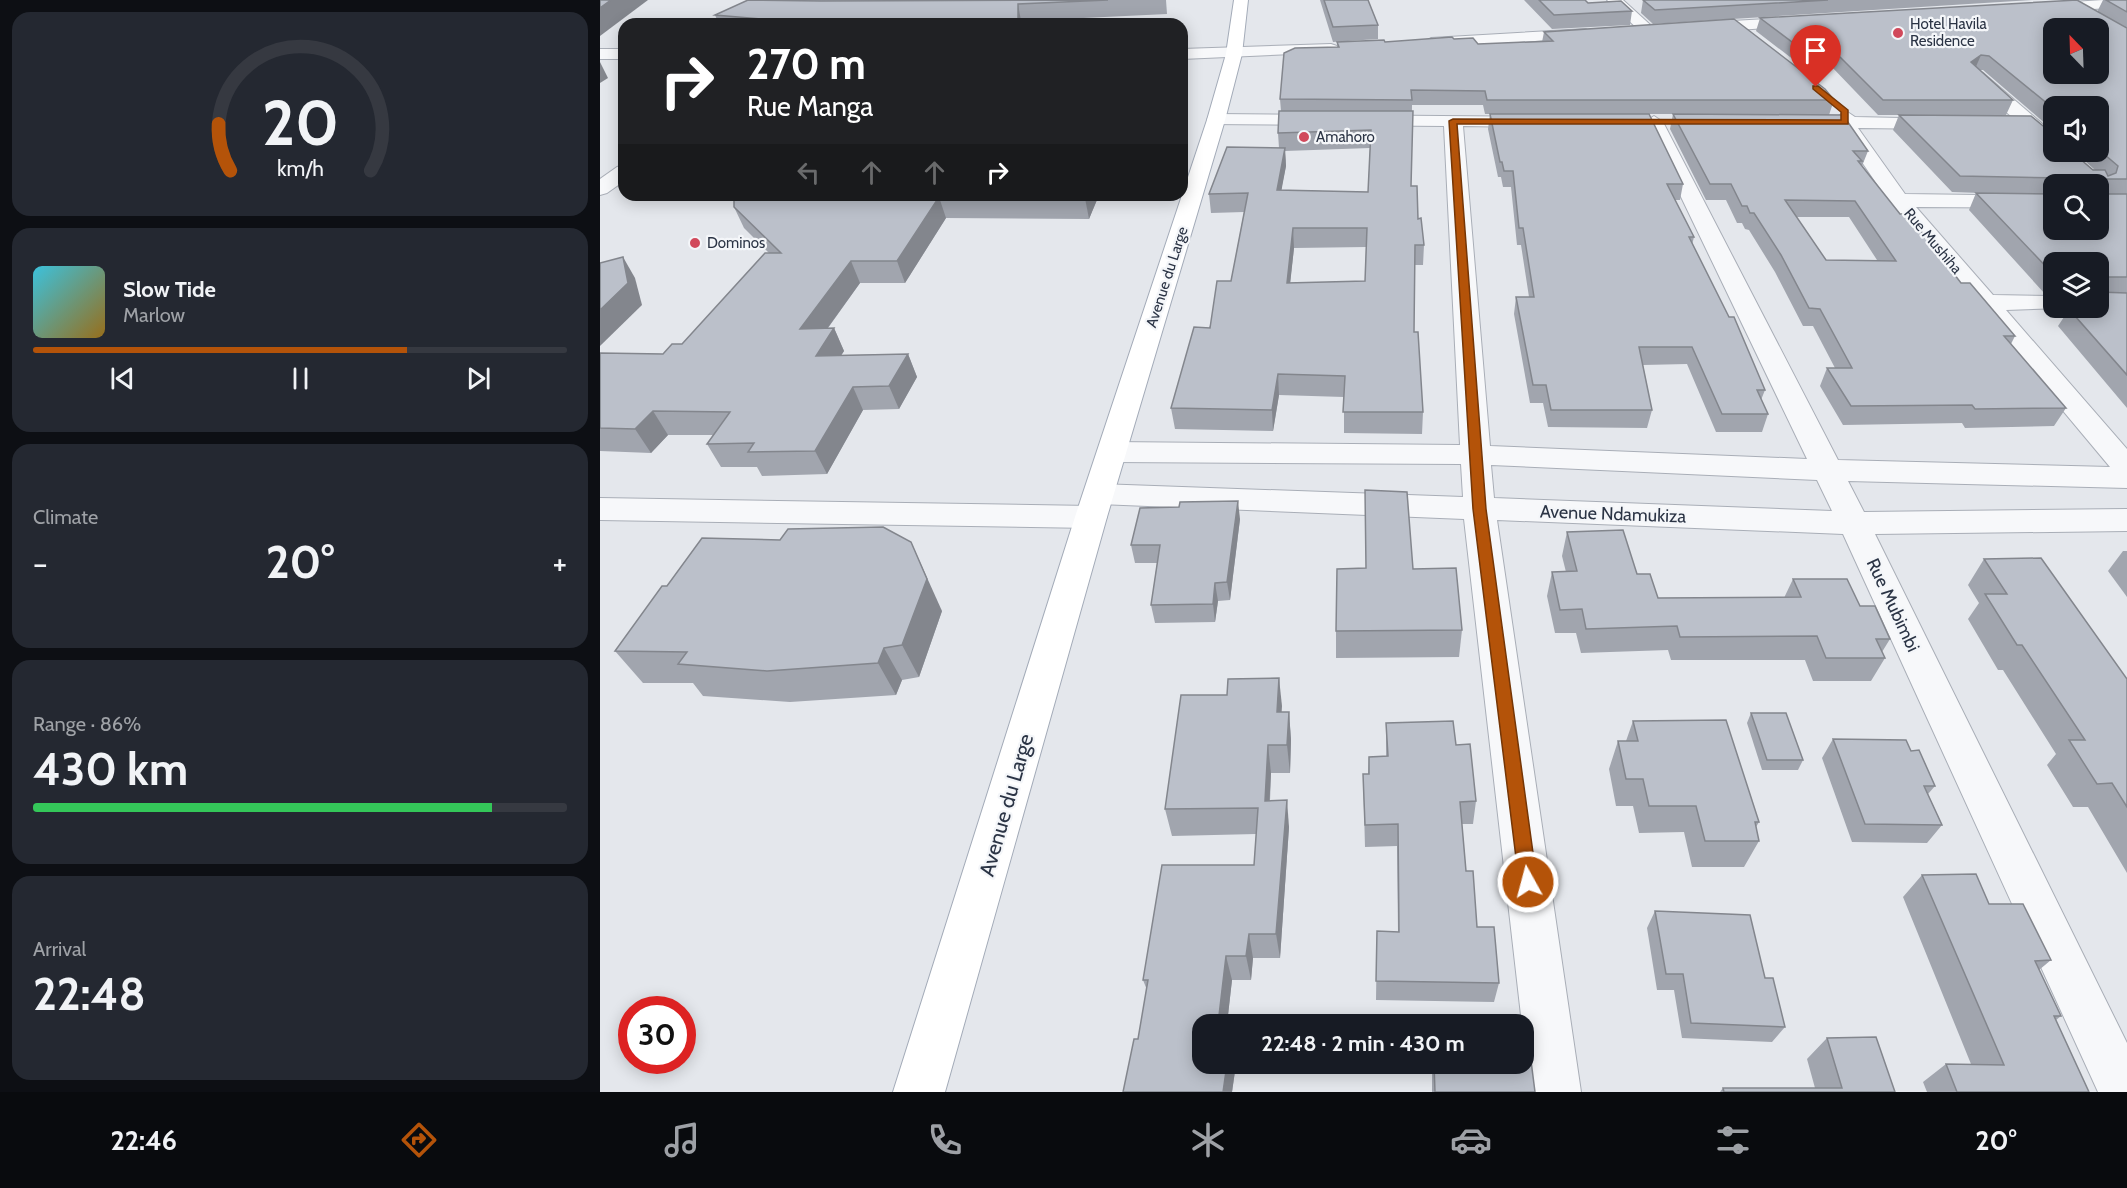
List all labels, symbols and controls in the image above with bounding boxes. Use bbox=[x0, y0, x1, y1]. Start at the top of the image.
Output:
place label: Hotel Havila Residence bbox=[1910, 15, 1988, 50]
north arrow bbox=[2043, 18, 2109, 84]
map controls bbox=[2043, 18, 2109, 318]
pin bbox=[1790, 25, 1841, 87]
marker: Hotel Havila Residence bbox=[1891, 26, 1905, 40]
icon: arrive bbox=[1799, 34, 1832, 67]
text: 270 m bbox=[747, 38, 866, 90]
icon: right bbox=[648, 42, 726, 120]
text: 20 bbox=[261, 85, 339, 161]
text: Rue Manga bbox=[747, 90, 873, 123]
button: sound bbox=[2043, 96, 2109, 162]
place label: Amahoro bbox=[1316, 128, 1375, 146]
marker: Amahoro bbox=[1297, 130, 1311, 144]
text: km/h bbox=[277, 155, 323, 181]
icon: left bbox=[792, 156, 825, 189]
icon: ahead bbox=[855, 156, 888, 189]
icon: ahead bbox=[918, 156, 951, 189]
icon: right bbox=[981, 156, 1014, 189]
button: search bbox=[2043, 174, 2109, 240]
street label: Rue Mushiha bbox=[1900, 204, 1966, 278]
street label: Avenue du Large bbox=[1142, 224, 1192, 330]
place label: Dominos bbox=[707, 234, 765, 252]
marker: Dominos bbox=[688, 236, 702, 250]
button: layers bbox=[2043, 252, 2109, 318]
text: Slow Tide bbox=[123, 276, 216, 303]
text: Marlow bbox=[123, 303, 185, 327]
icon: previous bbox=[106, 362, 139, 395]
icon: pause bbox=[284, 362, 317, 395]
icon: next bbox=[462, 362, 495, 395]
street label: Avenue Ndamukiza bbox=[1539, 500, 1687, 528]
text: Climate bbox=[33, 505, 98, 529]
text: 20° bbox=[266, 535, 334, 589]
text: − bbox=[33, 543, 48, 583]
text: + bbox=[552, 543, 567, 583]
street label: Rue Mubimbi bbox=[1862, 555, 1924, 655]
text: Range · 86% bbox=[33, 712, 141, 736]
street label: Avenue du Large bbox=[974, 731, 1038, 879]
text: 430 km bbox=[33, 742, 188, 796]
position arrow bbox=[1496, 850, 1560, 914]
text: Arrival bbox=[33, 937, 86, 961]
text: 22:48 bbox=[33, 967, 146, 1021]
speed limit sign: 30 bbox=[618, 996, 696, 1074]
text: 22:48 · 2 min · 430 m bbox=[1261, 1030, 1465, 1057]
icon: directions bbox=[398, 1119, 440, 1161]
icon: music bbox=[661, 1119, 703, 1161]
icon: phone bbox=[924, 1119, 966, 1161]
icon: climate bbox=[1187, 1119, 1229, 1161]
icon: car bbox=[1450, 1119, 1492, 1161]
icon: filters bbox=[1712, 1119, 1754, 1161]
text: 22:46 bbox=[110, 1124, 177, 1157]
text: 20° bbox=[1975, 1124, 2016, 1157]

